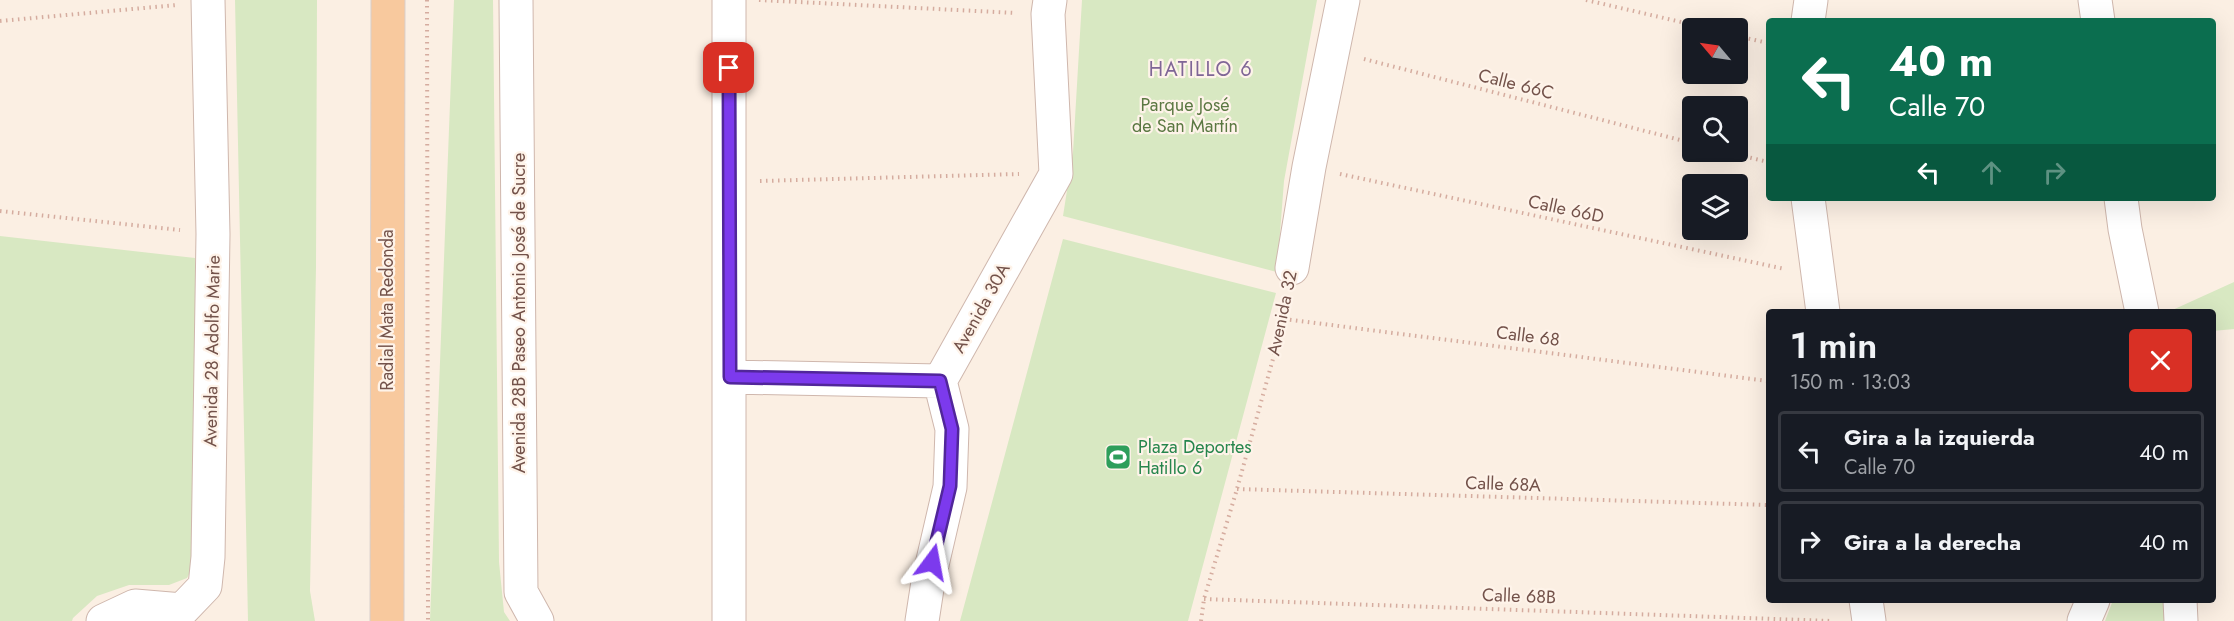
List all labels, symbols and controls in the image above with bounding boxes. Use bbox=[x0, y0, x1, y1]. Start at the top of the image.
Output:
north arrow bbox=[1682, 18, 1748, 84]
map controls bbox=[1682, 18, 1748, 240]
text: 40 m bbox=[1889, 31, 1993, 92]
pin bbox=[703, 42, 754, 93]
icon: left bbox=[1790, 42, 1868, 120]
icon: arrive bbox=[712, 51, 745, 84]
district label: HATILLO 6 bbox=[1149, 55, 1253, 84]
street label: Calle 66C bbox=[1475, 62, 1557, 106]
text: Calle 70 bbox=[1889, 87, 1985, 126]
park label: Parque José de San Martín bbox=[1132, 92, 1238, 139]
button: search bbox=[1682, 96, 1748, 162]
street label: Avenida 28B Paseo Antonio José de Sucre bbox=[506, 153, 532, 473]
icon: left bbox=[1912, 156, 1945, 189]
icon: ahead bbox=[1975, 156, 2008, 189]
icon: right bbox=[2038, 156, 2071, 189]
button: layers bbox=[1682, 174, 1748, 240]
street label: Calle 66D bbox=[1526, 188, 1606, 230]
street label: Radial Mata Redonda bbox=[374, 229, 400, 391]
street label: Avenida 28 Adolfo Marie bbox=[197, 255, 227, 447]
street label: Avenida 30A bbox=[946, 258, 1016, 358]
street label: Avenida 32 bbox=[1260, 268, 1304, 358]
street label: Calle 68 bbox=[1495, 319, 1561, 353]
text: 1 min bbox=[1790, 319, 1877, 371]
button: close bbox=[2129, 329, 2192, 392]
text: 150 m · 13:03 bbox=[1790, 368, 1911, 397]
text: Gira a la izquierda bbox=[1844, 421, 2035, 453]
place label: Plaza Deportes Hatillo 6 bbox=[1138, 434, 1252, 481]
icon: left bbox=[1793, 435, 1826, 468]
text: 40 m bbox=[2139, 436, 2189, 468]
sports icon: Plaza Deportes Hatillo 6 bbox=[1103, 442, 1133, 472]
text: Calle 70 bbox=[1844, 453, 1915, 482]
street label: Calle 68A bbox=[1465, 470, 1541, 498]
icon: right bbox=[1793, 525, 1826, 558]
text: Gira a la derecha bbox=[1844, 526, 2021, 558]
text: 40 m bbox=[2139, 526, 2189, 558]
position arrow bbox=[900, 530, 964, 594]
street label: Calle 68B bbox=[1481, 582, 1557, 610]

